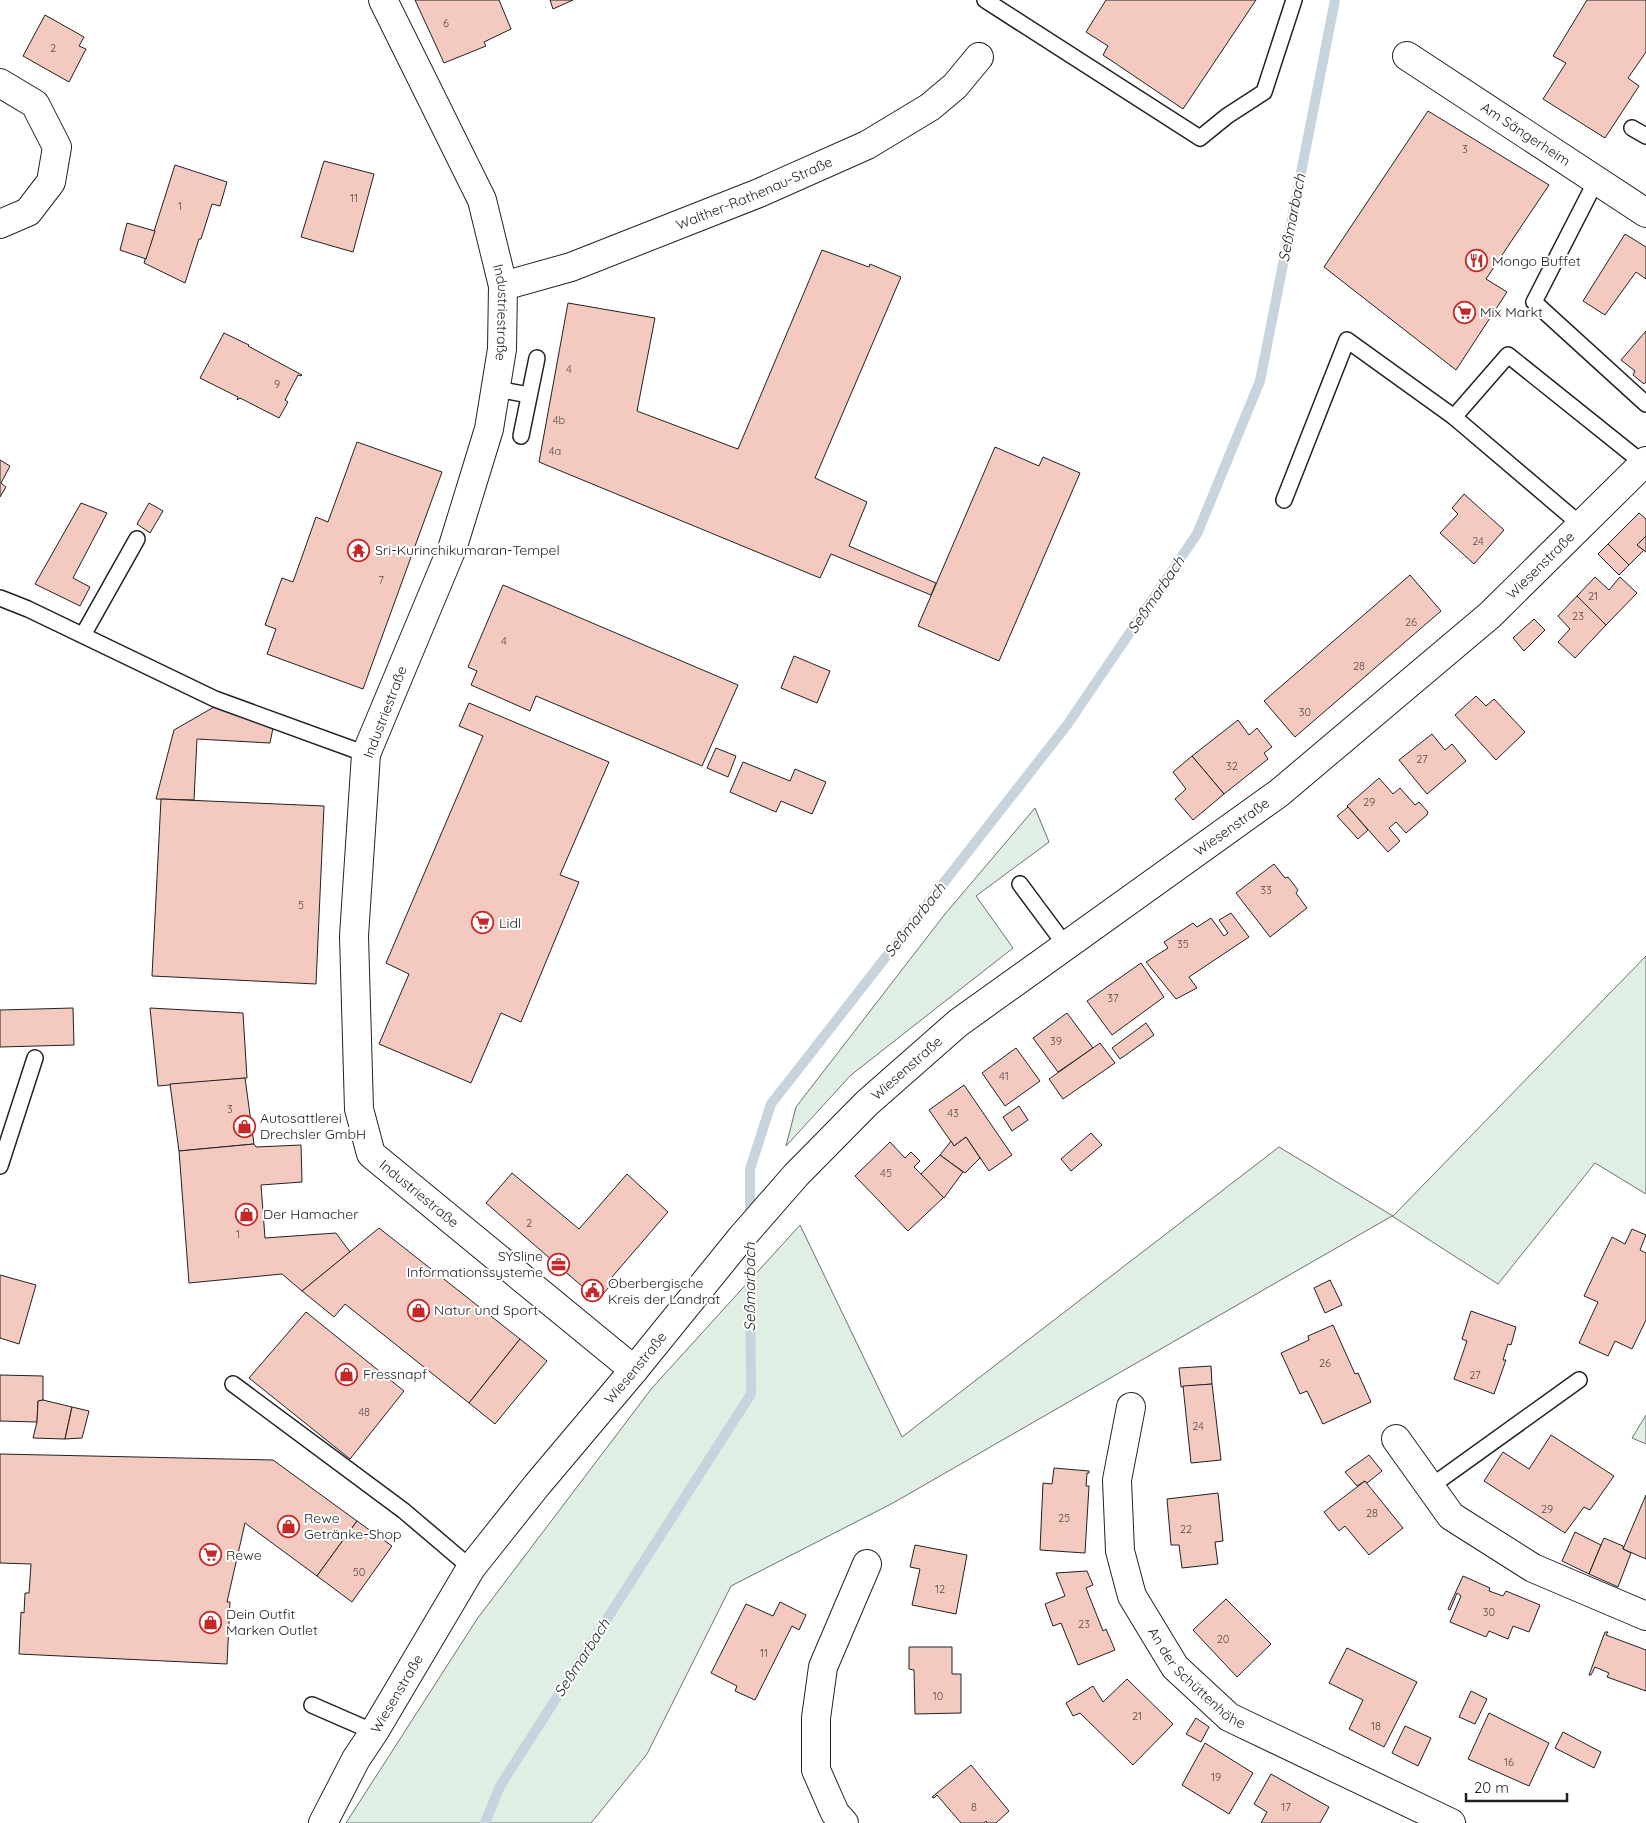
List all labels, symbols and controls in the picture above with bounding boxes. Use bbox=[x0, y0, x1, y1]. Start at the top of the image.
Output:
house number: 6 bbox=[443, 16, 449, 30]
house number: 2 bbox=[50, 41, 56, 55]
street label: Am Sängerheim bbox=[1477, 98, 1574, 170]
house number: 3 bbox=[1462, 142, 1468, 156]
street label: Walther-Rathenau-Straße bbox=[673, 153, 835, 234]
water label: Seßmarbach bbox=[1274, 172, 1309, 263]
house number: 11 bbox=[350, 191, 358, 205]
house number: 1 bbox=[178, 199, 182, 213]
restaurant icon: Mongo Buffet bbox=[1464, 249, 1488, 273]
place label: Mongo Buffet bbox=[1492, 252, 1581, 270]
street label: Industriestraße bbox=[489, 262, 512, 362]
supermarket icon: Mix Markt bbox=[1452, 300, 1476, 324]
place label: Mix Markt bbox=[1480, 303, 1543, 321]
house number: 4 bbox=[566, 362, 572, 376]
house number: 9 bbox=[274, 377, 280, 391]
house number: 4b bbox=[553, 413, 566, 427]
house number: 4a bbox=[549, 444, 561, 458]
street label: Wiesenstraße bbox=[1503, 528, 1578, 603]
house number: 24 bbox=[1472, 534, 1484, 548]
temple icon: Sri-Kurinchikumaran-Tempel bbox=[347, 538, 371, 562]
place label: Sri-Kurinchikumaran-Tempel bbox=[375, 541, 560, 559]
water label: Seßmarbach bbox=[1123, 552, 1189, 637]
house number: 7 bbox=[378, 573, 384, 587]
house number: 21 bbox=[1588, 589, 1598, 603]
house number: 23 bbox=[1572, 609, 1584, 623]
house number: 26 bbox=[1405, 615, 1417, 629]
house number: 4 bbox=[501, 634, 507, 648]
house number: 28 bbox=[1353, 659, 1365, 673]
street label: Industriestraße bbox=[359, 663, 411, 761]
house number: 30 bbox=[1299, 705, 1311, 719]
house number: 27 bbox=[1416, 752, 1428, 766]
house number: 32 bbox=[1226, 759, 1238, 773]
street label: Wiesenstraße bbox=[1190, 794, 1273, 860]
house number: 29 bbox=[1363, 795, 1375, 809]
water label: Seßmarbach bbox=[880, 878, 950, 961]
house number: 33 bbox=[1260, 883, 1272, 897]
house number: 5 bbox=[298, 898, 304, 912]
supermarket icon: Lidl bbox=[471, 911, 495, 935]
place label: Lidl bbox=[499, 914, 521, 932]
house number: 35 bbox=[1177, 937, 1189, 951]
house number: 37 bbox=[1107, 991, 1119, 1005]
street label: Wiesenstraße bbox=[868, 1032, 946, 1104]
house number: 39 bbox=[1050, 1034, 1062, 1048]
house number: 41 bbox=[999, 1069, 1009, 1083]
house number: 3 bbox=[227, 1102, 233, 1116]
house number: 43 bbox=[947, 1106, 959, 1120]
place label: Autosattlerei Drechsler GmbH bbox=[260, 1109, 366, 1143]
shop icon: Autosattlerei Drechsler GmbH bbox=[232, 1114, 256, 1138]
street label: Industriestraße bbox=[376, 1156, 463, 1231]
house number: 45 bbox=[880, 1166, 892, 1180]
shop icon: Der Hamacher bbox=[235, 1202, 259, 1226]
place label: Der Hamacher bbox=[263, 1205, 359, 1223]
house number: 2 bbox=[526, 1216, 532, 1230]
house number: 1 bbox=[236, 1227, 240, 1241]
water label: Seßmarbach bbox=[740, 1242, 759, 1332]
place label: SYSline Informationssysteme bbox=[407, 1247, 543, 1281]
office icon: SYSline Informationssysteme bbox=[547, 1252, 571, 1276]
place label: Oberbergische Kreis der Landrat bbox=[608, 1274, 721, 1308]
public building icon: Oberbergische Kreis der Landrat bbox=[580, 1279, 604, 1303]
shop icon: Natur und Sport bbox=[406, 1298, 430, 1322]
place label: Natur und Sport bbox=[434, 1301, 538, 1319]
street label: Wiesenstraße bbox=[600, 1328, 670, 1408]
house number: 26 bbox=[1319, 1356, 1331, 1370]
shop icon: Fressnapf bbox=[335, 1362, 359, 1386]
place label: Fressnapf bbox=[363, 1365, 427, 1383]
house number: 27 bbox=[1469, 1368, 1481, 1382]
house number: 48 bbox=[358, 1405, 370, 1419]
house number: 24 bbox=[1192, 1419, 1204, 1433]
house number: 29 bbox=[1541, 1502, 1553, 1516]
house number: 28 bbox=[1366, 1506, 1378, 1520]
place label: Rewe Getränke-Shop bbox=[304, 1509, 402, 1543]
house number: 25 bbox=[1058, 1511, 1070, 1525]
shop icon: Rewe Getränke-Shop bbox=[276, 1514, 300, 1538]
house number: 22 bbox=[1180, 1522, 1192, 1536]
supermarket icon: Rewe bbox=[198, 1543, 222, 1567]
place label: Rewe bbox=[226, 1546, 262, 1564]
house number: 50 bbox=[353, 1565, 365, 1579]
house number: 12 bbox=[935, 1582, 945, 1596]
place label: Dein Outfit Marken Outlet bbox=[226, 1605, 318, 1639]
house number: 30 bbox=[1483, 1605, 1495, 1619]
shop icon: Dein Outfit Marken Outlet bbox=[198, 1610, 222, 1634]
water label: Seßmarbach bbox=[549, 1615, 614, 1700]
house number: 23 bbox=[1078, 1617, 1090, 1631]
street label: An der Schüttenhöhe bbox=[1144, 1624, 1248, 1733]
house number: 20 bbox=[1217, 1632, 1229, 1646]
house number: 11 bbox=[760, 1646, 768, 1660]
street label: Wiesenstraße bbox=[366, 1651, 427, 1736]
house number: 10 bbox=[933, 1689, 943, 1703]
house number: 21 bbox=[1132, 1709, 1142, 1723]
house number: 18 bbox=[1371, 1719, 1381, 1733]
house number: 16 bbox=[1504, 1755, 1514, 1769]
house number: 19 bbox=[1211, 1770, 1221, 1784]
scale bar bbox=[1466, 1770, 1567, 1802]
text: 20 m bbox=[1474, 1778, 1509, 1797]
house number: 8 bbox=[971, 1800, 977, 1814]
house number: 17 bbox=[1281, 1800, 1291, 1814]

